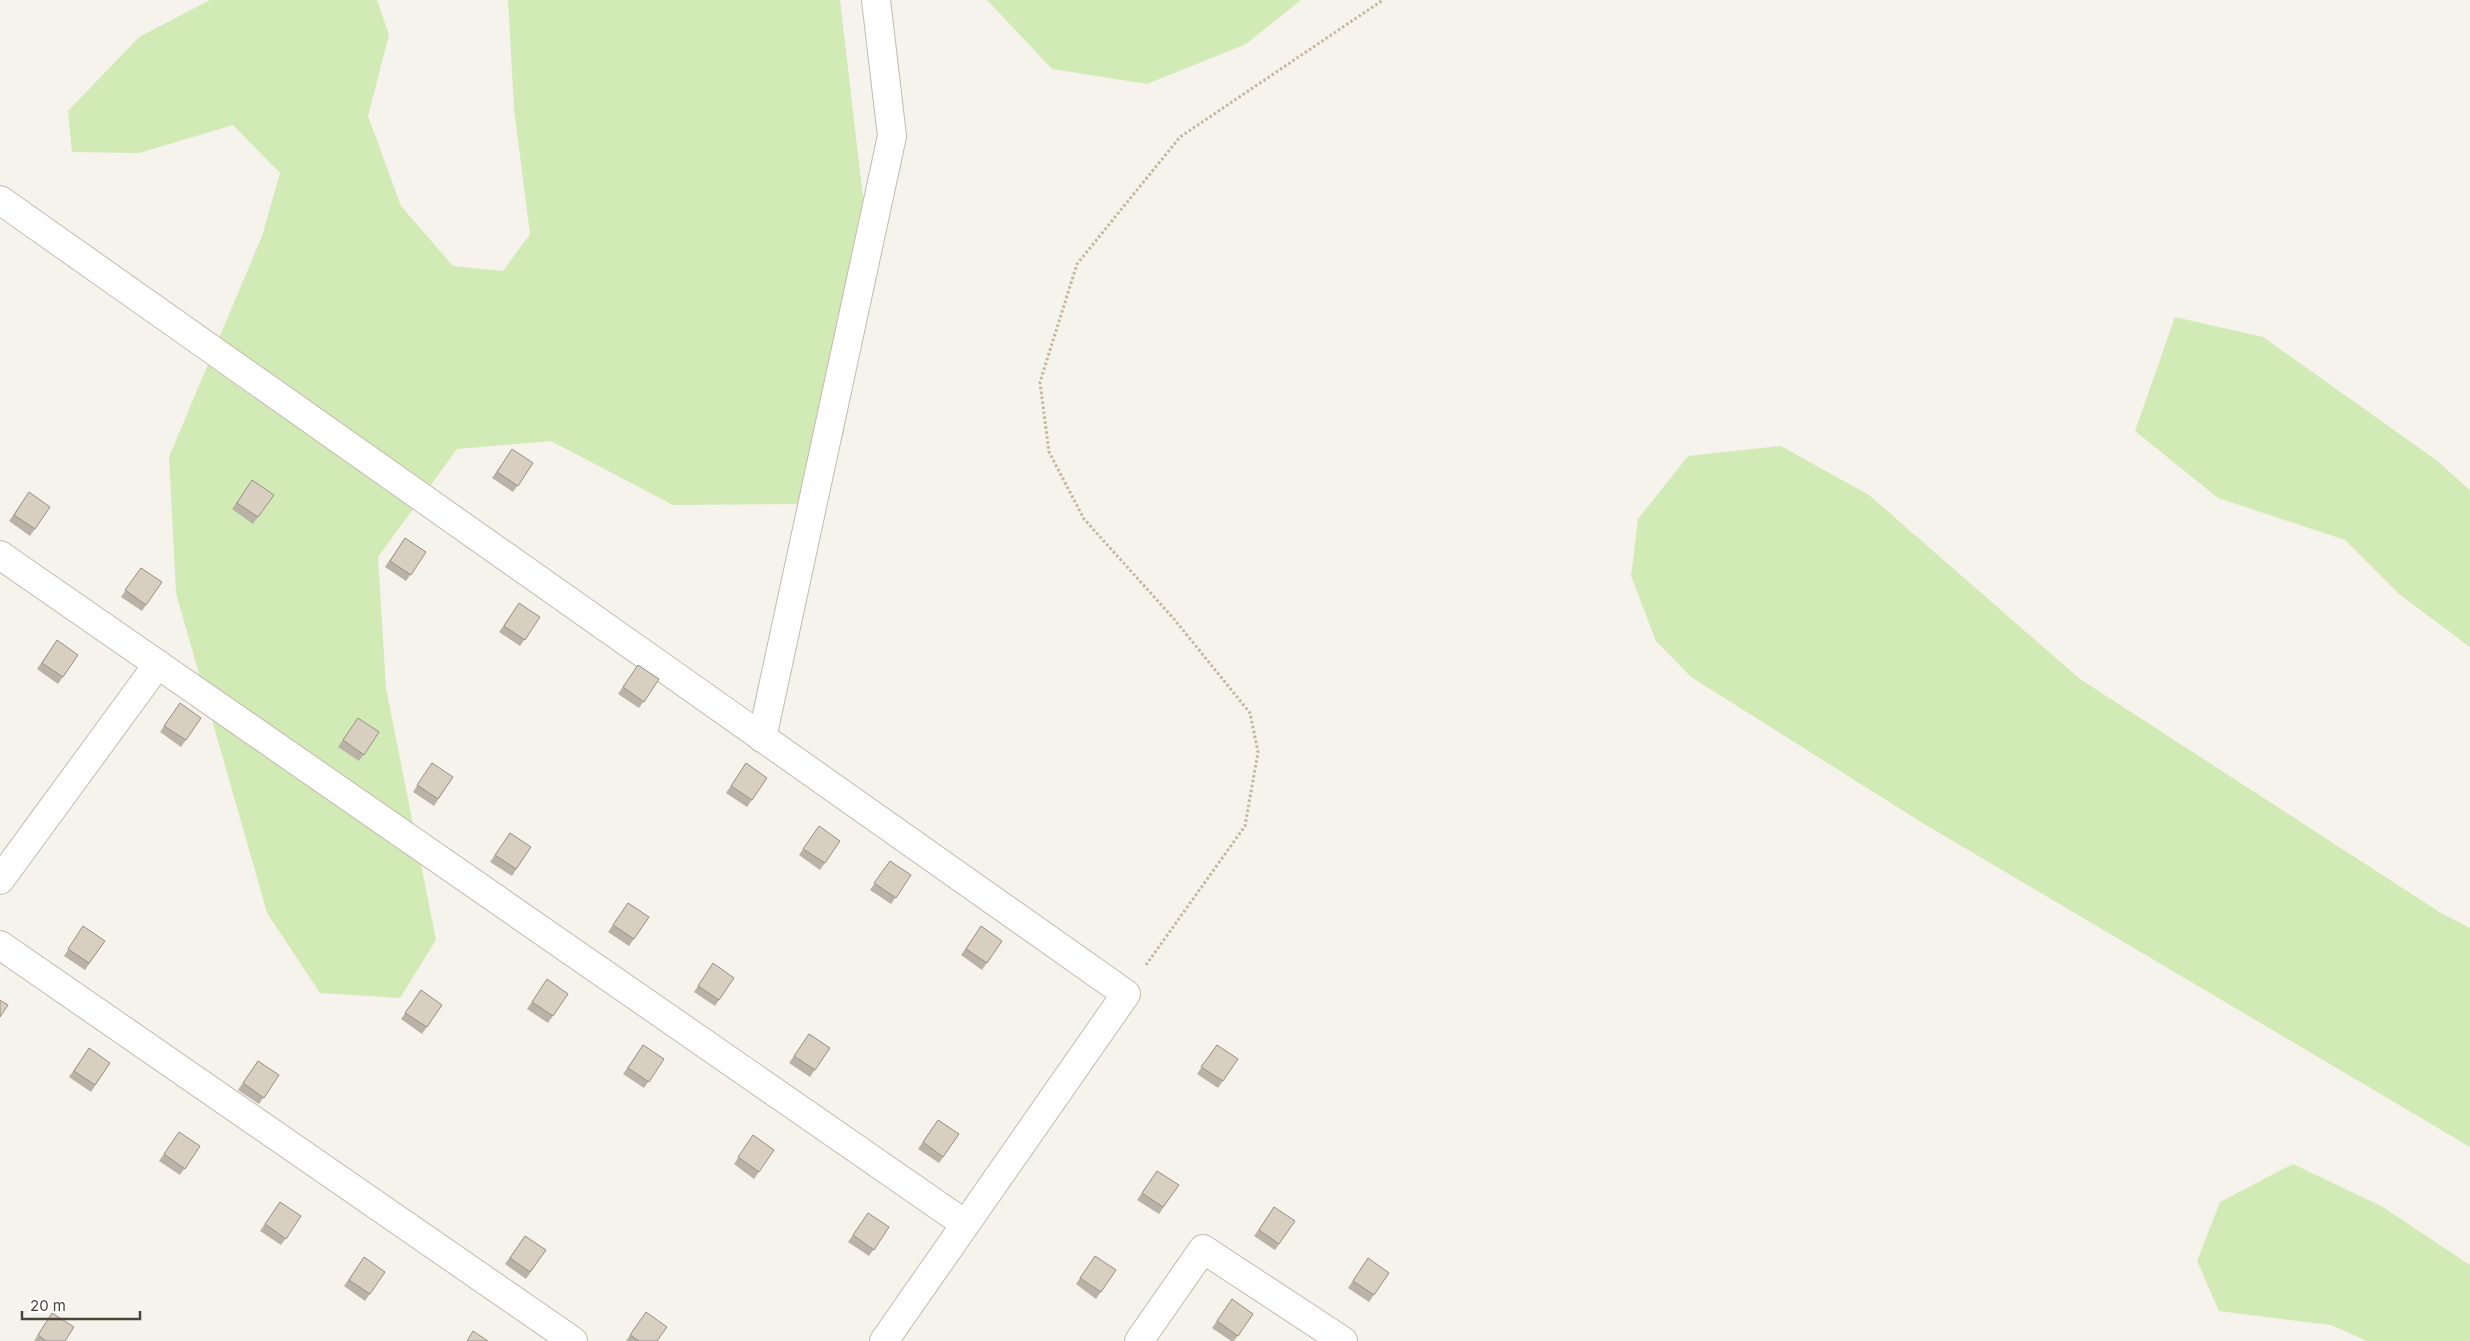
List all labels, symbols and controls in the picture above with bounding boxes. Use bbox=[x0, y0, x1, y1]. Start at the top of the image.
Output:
scale bar bbox=[22, 1288, 140, 1320]
text: 20 m bbox=[30, 1296, 66, 1315]

